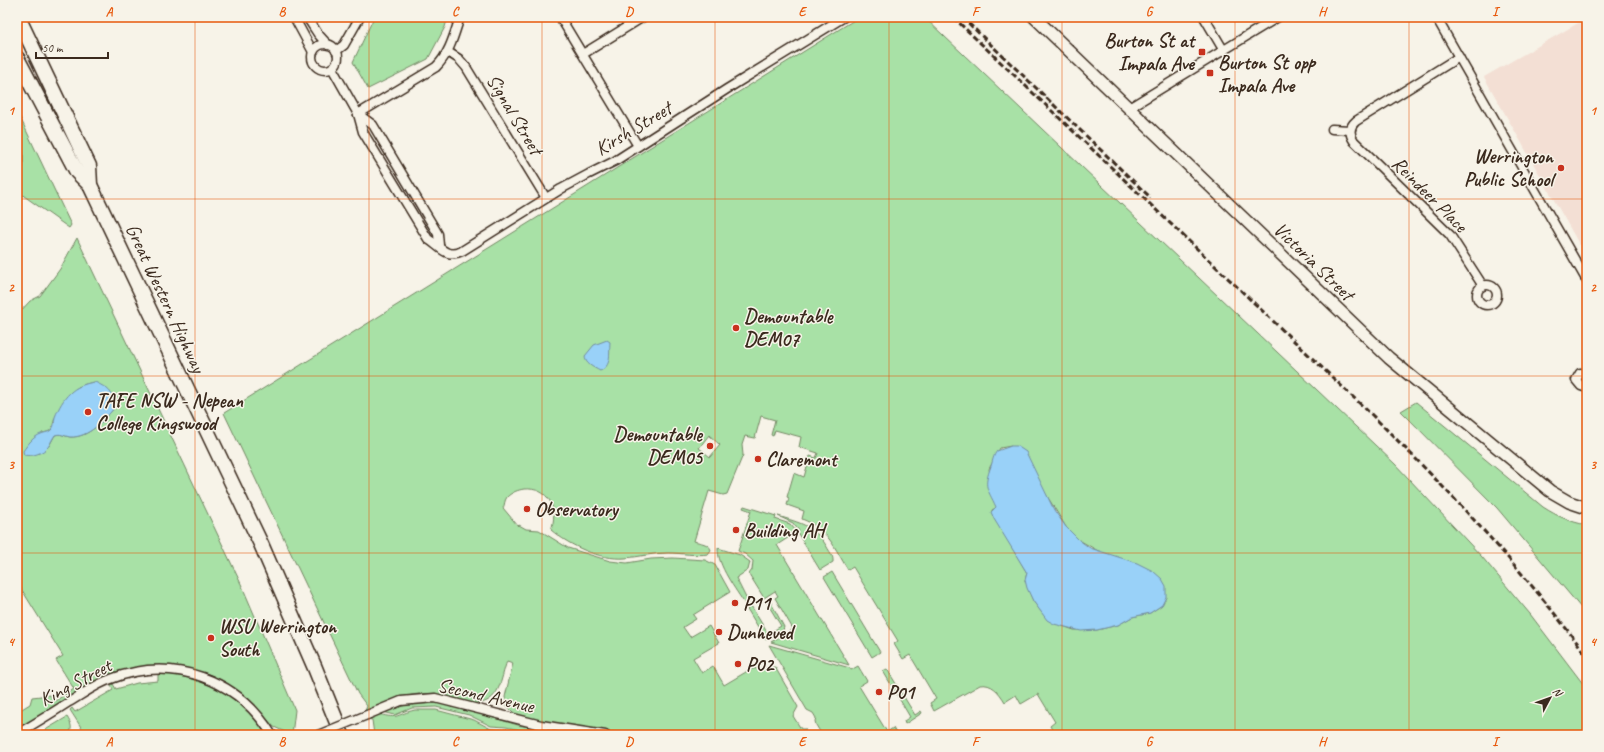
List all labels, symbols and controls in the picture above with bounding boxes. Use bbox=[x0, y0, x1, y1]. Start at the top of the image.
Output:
text: A bbox=[106, 4, 114, 20]
text: B bbox=[279, 4, 287, 20]
text: C bbox=[452, 4, 460, 20]
text: D bbox=[625, 4, 634, 20]
text: E bbox=[799, 4, 808, 20]
text: F bbox=[972, 4, 981, 20]
text: G bbox=[1146, 4, 1154, 20]
text: H bbox=[1318, 4, 1328, 20]
text: I bbox=[1492, 4, 1501, 20]
place label: Burton St at Impala Ave bbox=[1104, 28, 1196, 76]
scale bar bbox=[36, 34, 108, 60]
text: 50 m bbox=[42, 40, 64, 56]
marker: Burton St at Impala Ave bbox=[1197, 47, 1207, 57]
place label: Burton St opp Impala Ave bbox=[1218, 50, 1316, 98]
marker: Burton St opp Impala Ave bbox=[1205, 68, 1215, 78]
street label: Signal Street bbox=[481, 69, 550, 162]
street label: Kirsh Street bbox=[590, 94, 679, 161]
text: 1 bbox=[8, 103, 16, 119]
text: 1 bbox=[1590, 103, 1598, 119]
place label: Werrington Public School bbox=[1464, 144, 1556, 192]
street label: Reindeer Place bbox=[1386, 151, 1474, 239]
marker: Werrington Public School bbox=[1556, 163, 1566, 173]
street label: Victoria Street bbox=[1268, 217, 1362, 308]
street label: Great Western Highway bbox=[120, 220, 212, 379]
text: 2 bbox=[8, 280, 15, 296]
text: 2 bbox=[1590, 280, 1597, 296]
place label: Demountable DEM07 bbox=[744, 304, 834, 352]
marker: Demountable DEM07 bbox=[731, 323, 741, 333]
place label: TAFE NSW - Nepean College Kingswood bbox=[96, 388, 244, 436]
marker: TAFE NSW - Nepean College Kingswood bbox=[83, 407, 93, 417]
place label: Demountable DEM05 bbox=[614, 422, 704, 470]
marker: Demountable DEM05 bbox=[705, 441, 715, 451]
place label: Claremont bbox=[766, 447, 839, 472]
marker: Claremont bbox=[753, 454, 763, 464]
text: 3 bbox=[8, 457, 15, 473]
text: 3 bbox=[1590, 457, 1597, 473]
place label: Observatory bbox=[535, 497, 620, 522]
marker: Observatory bbox=[522, 504, 532, 514]
place label: Building AH bbox=[744, 518, 828, 543]
marker: Building AH bbox=[731, 525, 741, 535]
place label: P11 bbox=[743, 591, 772, 616]
marker: P11 bbox=[730, 598, 740, 608]
place label: WSU Werrington South bbox=[219, 614, 338, 662]
place label: Dunheved bbox=[727, 620, 797, 645]
marker: Dunheved bbox=[714, 627, 724, 637]
marker: WSU Werrington South bbox=[206, 633, 216, 643]
text: 4 bbox=[8, 634, 16, 650]
text: 4 bbox=[1590, 634, 1598, 650]
street label: King Street bbox=[35, 652, 118, 712]
place label: P02 bbox=[746, 652, 775, 677]
marker: P02 bbox=[733, 659, 743, 669]
street label: Second Avenue bbox=[436, 672, 538, 719]
north arrow bbox=[1530, 678, 1570, 718]
place label: P01 bbox=[887, 680, 916, 705]
text: N bbox=[1550, 684, 1566, 700]
marker: P01 bbox=[874, 687, 884, 697]
text: A bbox=[106, 734, 114, 750]
text: B bbox=[279, 734, 287, 750]
text: C bbox=[452, 734, 460, 750]
text: D bbox=[625, 734, 634, 750]
text: E bbox=[799, 734, 808, 750]
text: F bbox=[972, 734, 981, 750]
text: G bbox=[1146, 734, 1154, 750]
text: H bbox=[1318, 734, 1328, 750]
text: I bbox=[1492, 734, 1501, 750]

